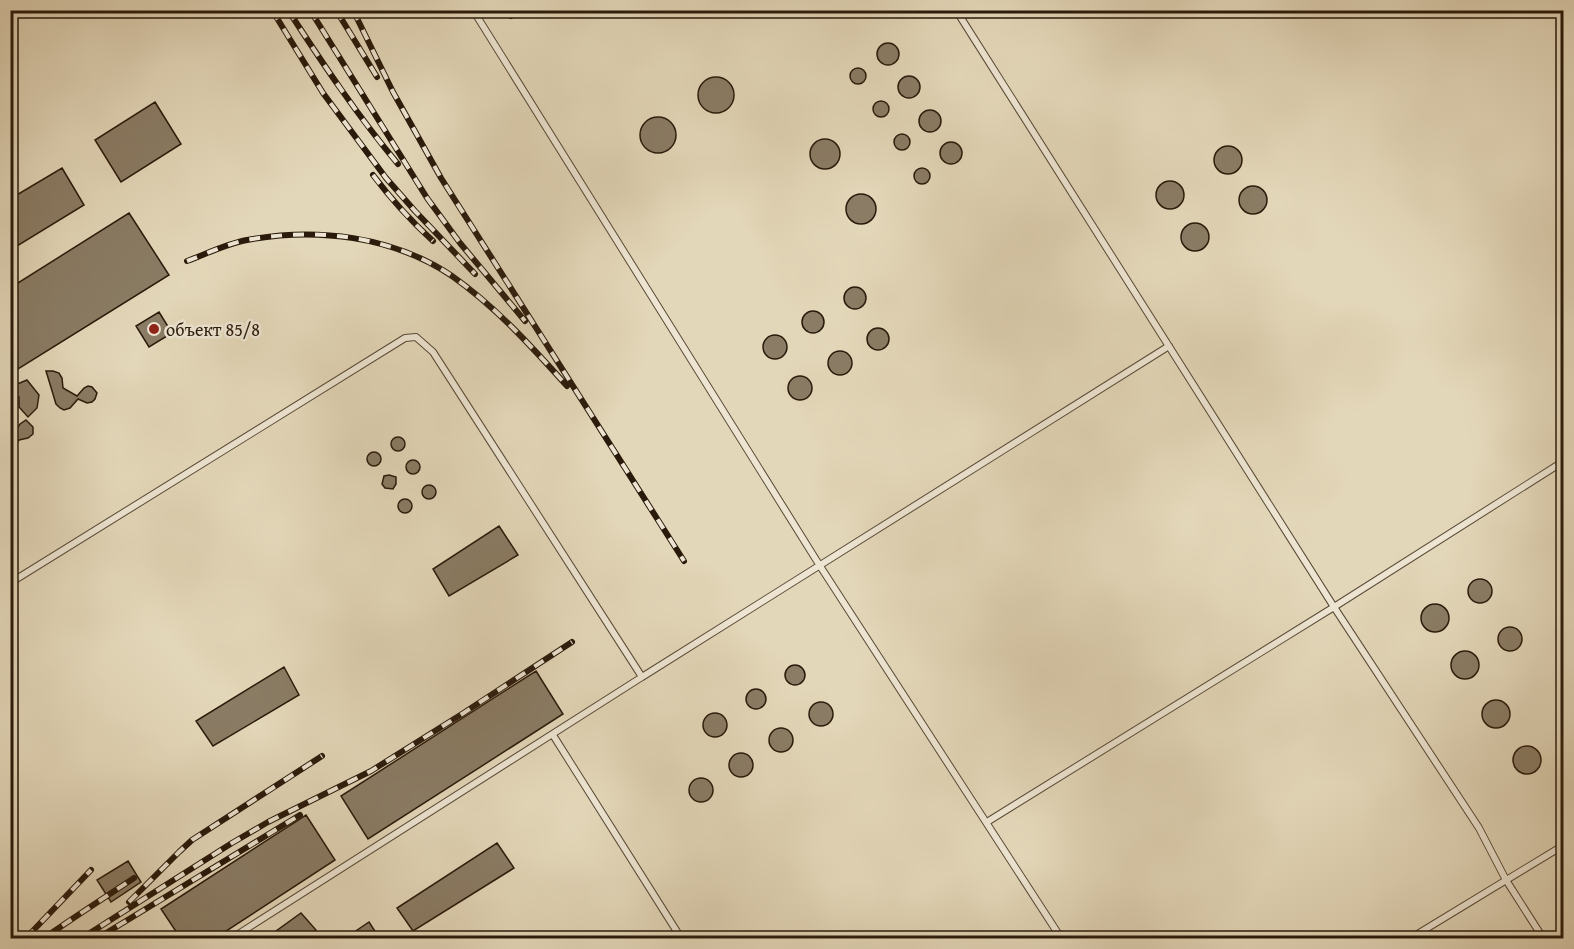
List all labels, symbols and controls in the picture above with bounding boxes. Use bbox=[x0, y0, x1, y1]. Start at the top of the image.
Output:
place label: объект 85/8 bbox=[166, 316, 260, 343]
marker: объект 85/8 bbox=[147, 322, 161, 336]

